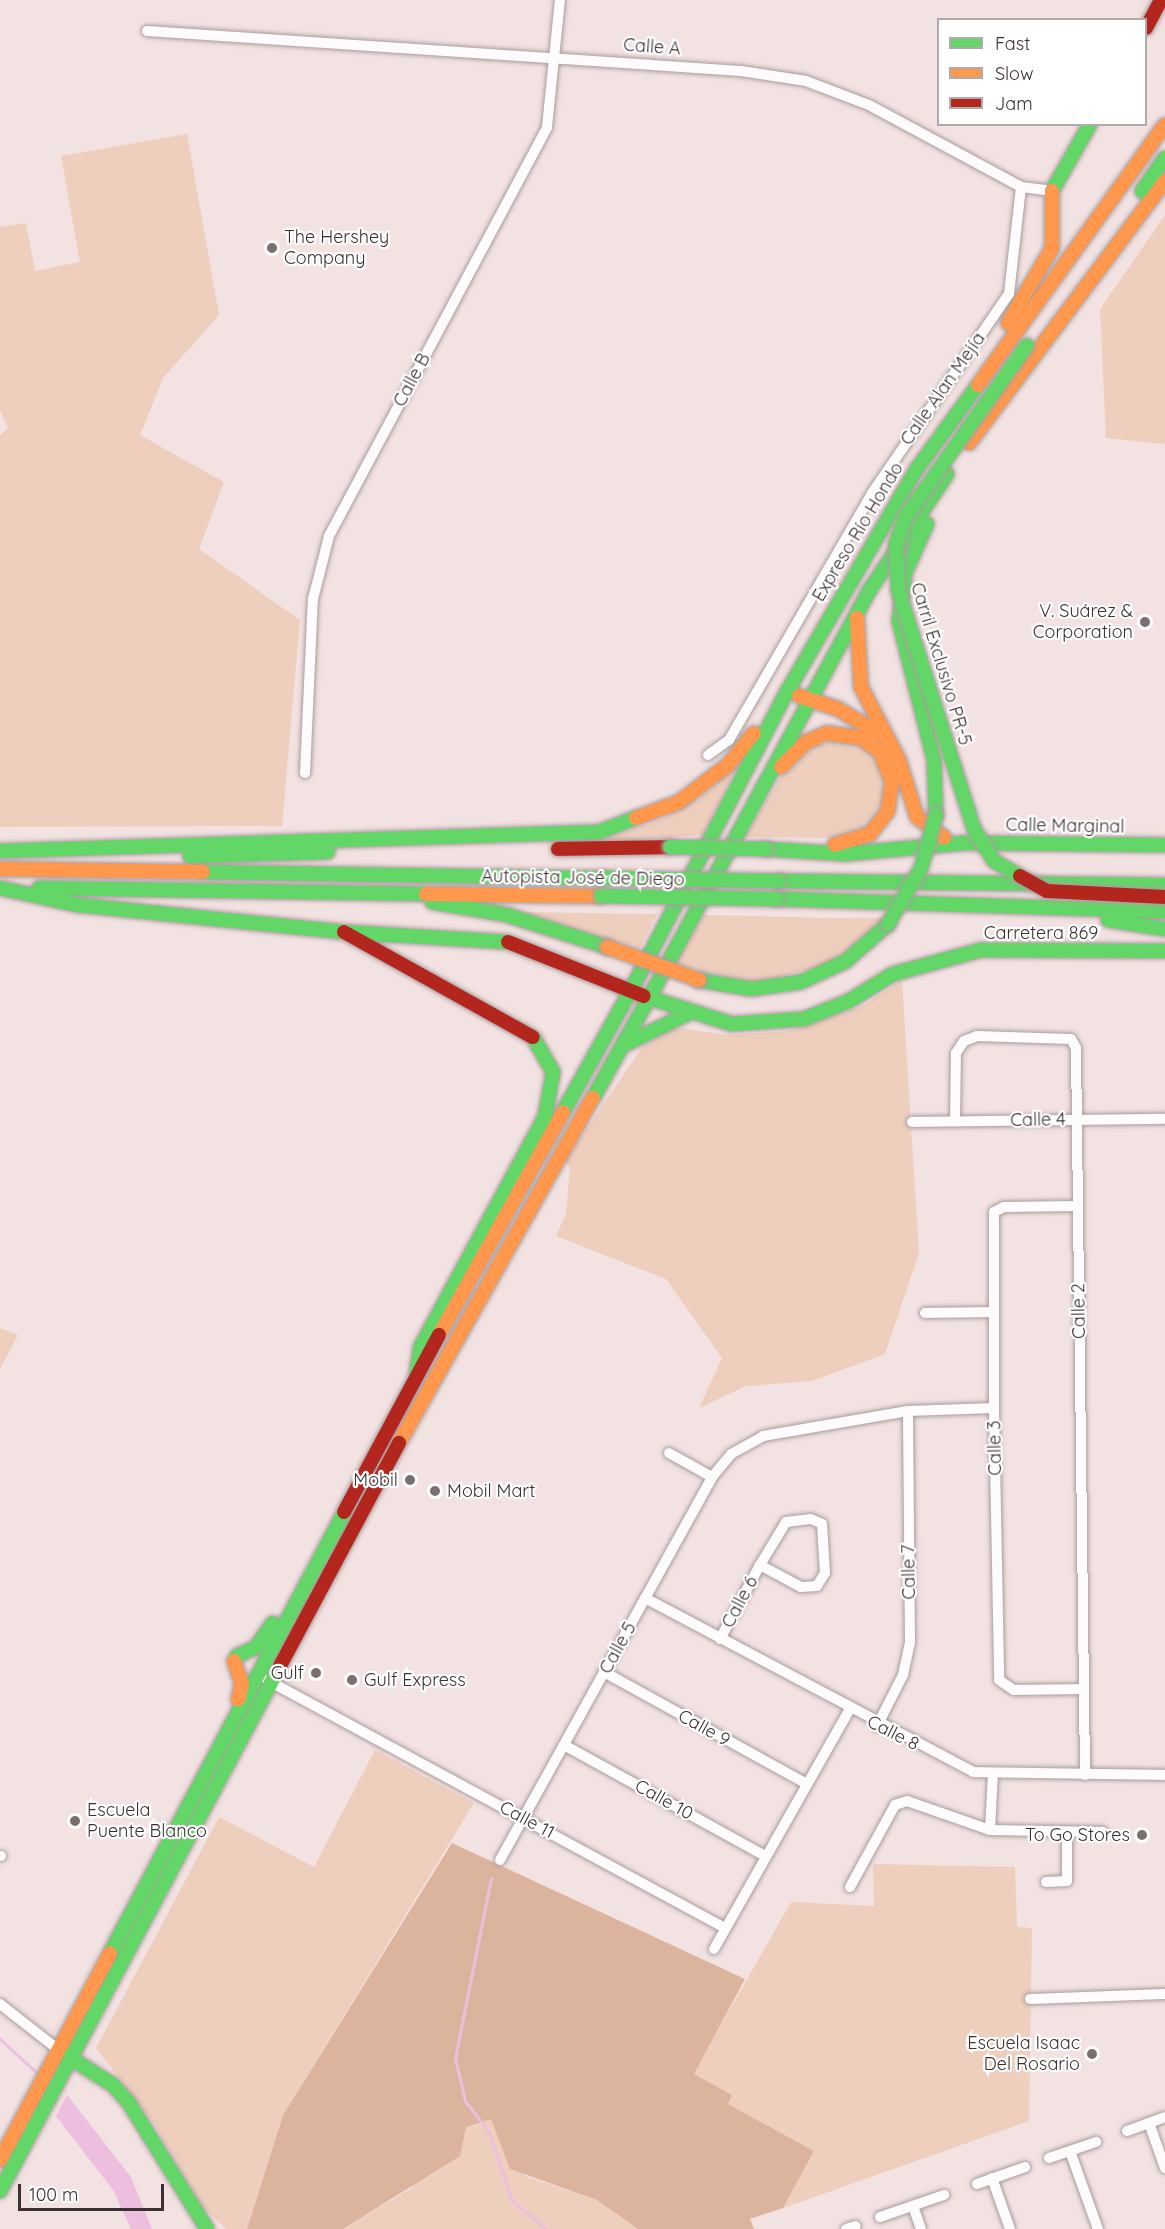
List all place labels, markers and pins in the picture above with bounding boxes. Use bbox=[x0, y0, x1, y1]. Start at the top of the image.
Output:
place label: The Hershey Company bbox=[284, 227, 389, 270]
marker: The Hershey Company bbox=[265, 241, 279, 255]
place label: V. Suárez & Corporation bbox=[1033, 601, 1133, 644]
marker: V. Suárez & Corporation bbox=[1138, 615, 1152, 629]
place label: Mobil bbox=[353, 1469, 398, 1491]
marker: Mobil bbox=[403, 1473, 417, 1487]
place label: Mobil Mart bbox=[447, 1480, 535, 1502]
marker: Mobil Mart bbox=[428, 1484, 442, 1498]
place label: Gulf bbox=[271, 1662, 304, 1684]
marker: Gulf bbox=[309, 1666, 323, 1680]
place label: Gulf Express bbox=[364, 1669, 466, 1691]
marker: Gulf Express bbox=[345, 1673, 359, 1687]
place label: Escuela Puente Blanco bbox=[87, 1800, 207, 1842]
marker: Escuela Puente Blanco bbox=[68, 1814, 82, 1828]
place label: To Go Stores bbox=[1025, 1824, 1130, 1846]
marker: To Go Stores bbox=[1135, 1828, 1149, 1842]
place label: Escuela Isaac Del Rosario bbox=[967, 2033, 1080, 2076]
marker: Escuela Isaac Del Rosario bbox=[1085, 2047, 1099, 2061]

